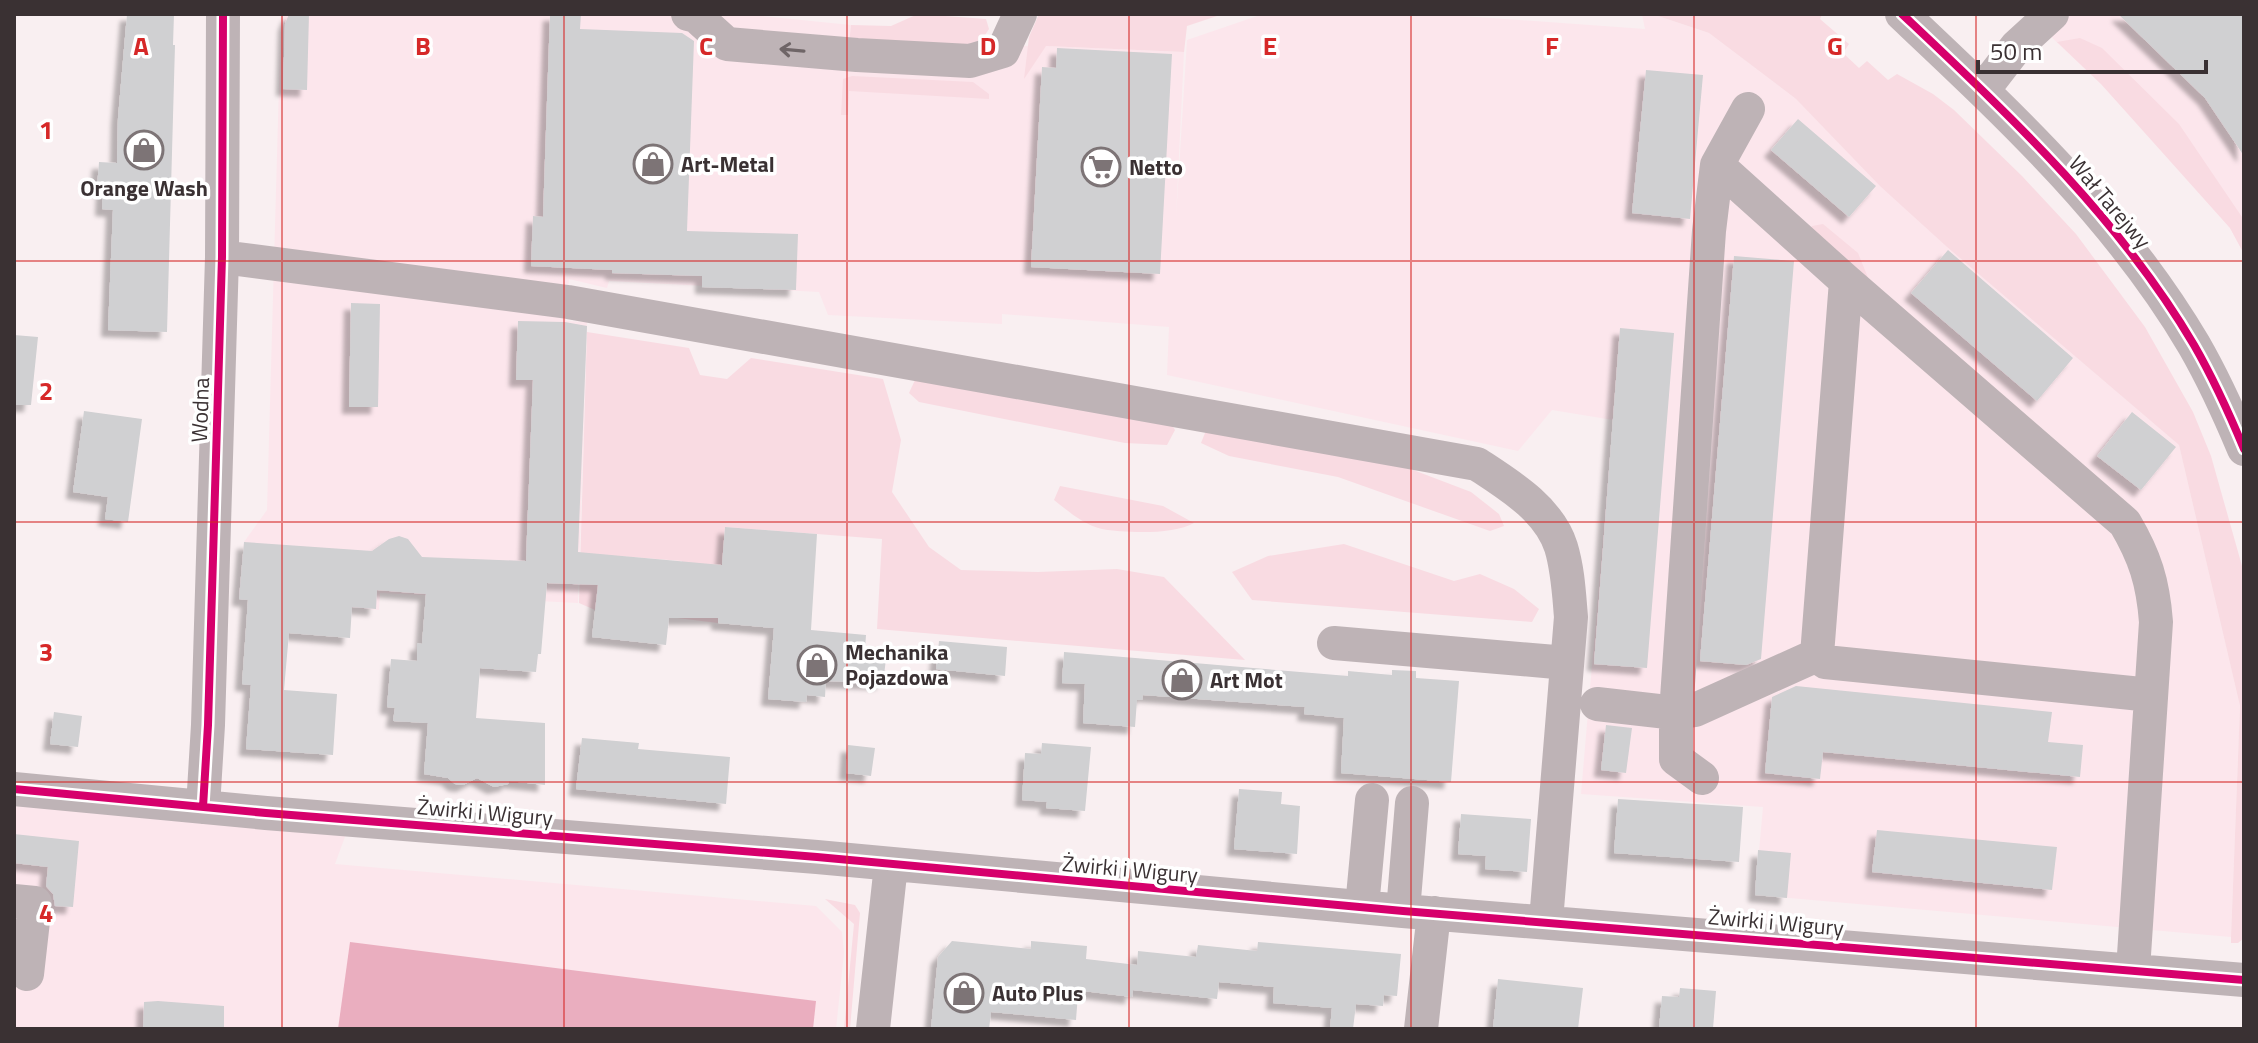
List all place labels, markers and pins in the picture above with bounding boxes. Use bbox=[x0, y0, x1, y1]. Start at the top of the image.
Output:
shop icon: Orange Wash bbox=[123, 129, 165, 171]
shop icon: Art-Metal bbox=[632, 143, 674, 185]
supermarket icon: Netto bbox=[1080, 146, 1122, 188]
place label: Art-Metal bbox=[681, 147, 775, 181]
place label: Netto bbox=[1129, 150, 1183, 184]
place label: Orange Wash bbox=[80, 171, 208, 205]
place label: Mechanika Pojazdowa bbox=[845, 635, 949, 694]
shop icon: Mechanika Pojazdowa bbox=[796, 644, 838, 686]
shop icon: Art Mot bbox=[1161, 659, 1203, 701]
place label: Art Mot bbox=[1210, 663, 1283, 697]
shop icon: Auto Plus bbox=[943, 972, 985, 1014]
place label: Auto Plus bbox=[992, 976, 1083, 1010]

